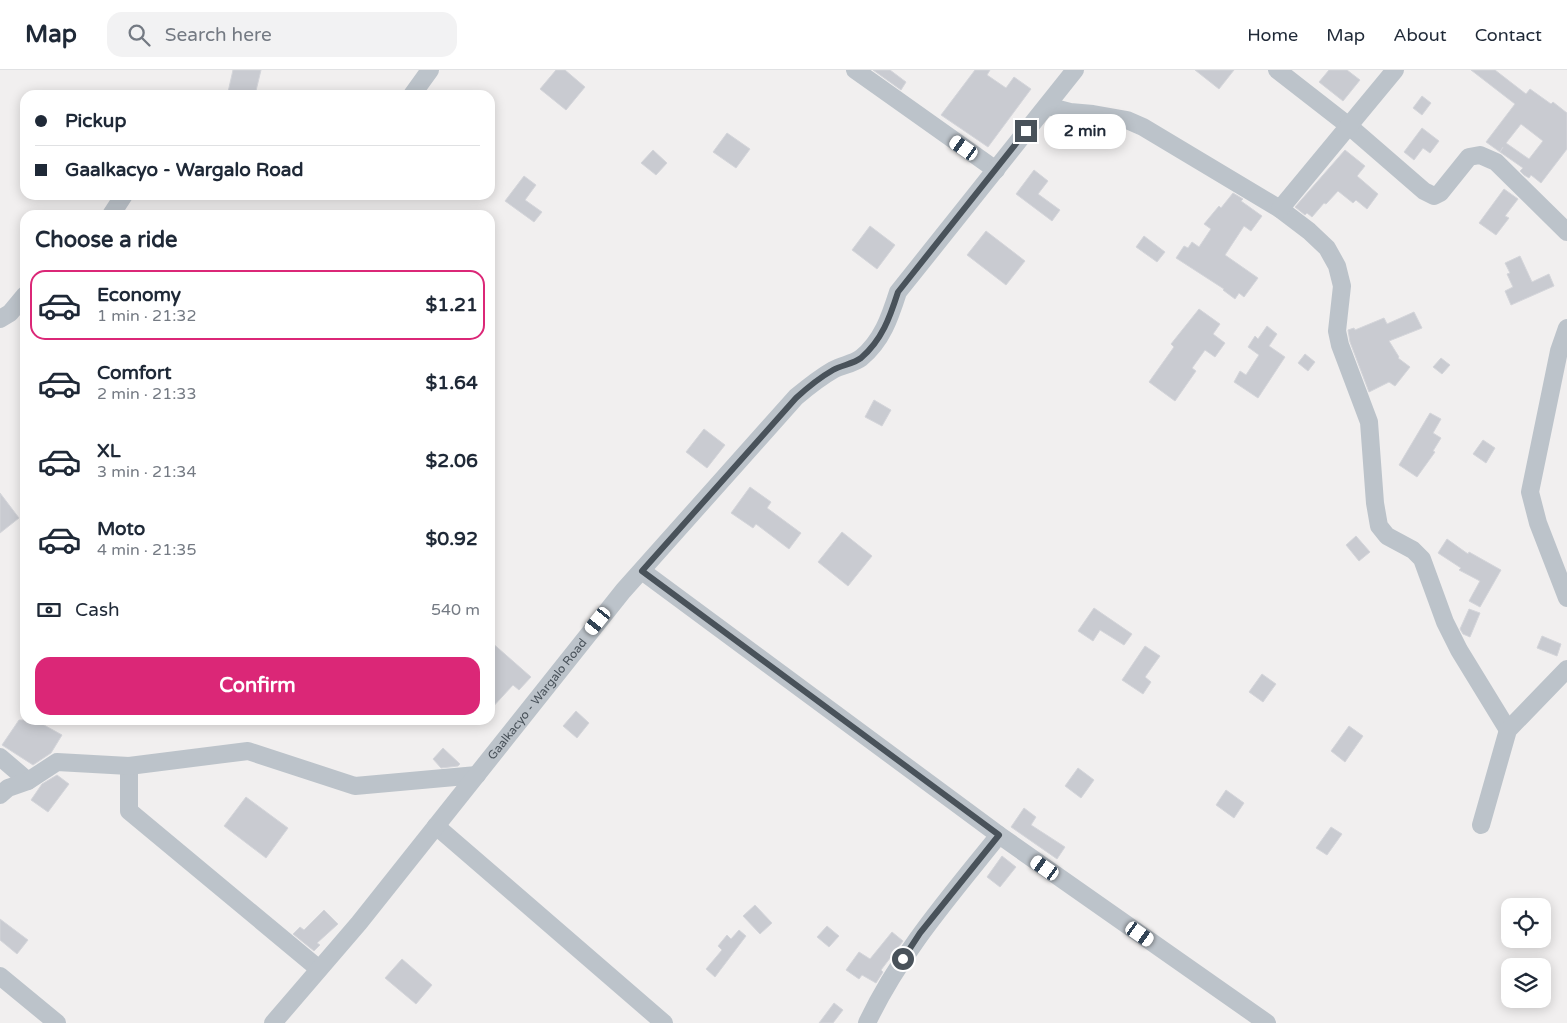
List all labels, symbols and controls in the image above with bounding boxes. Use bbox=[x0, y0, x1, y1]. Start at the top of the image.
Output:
search box bbox=[107, 12, 457, 57]
text: Map bbox=[25, 20, 77, 49]
icon: search bbox=[125, 21, 153, 49]
text: Search here bbox=[165, 24, 272, 46]
text: Home bbox=[1247, 24, 1298, 46]
text: Map bbox=[1326, 24, 1365, 46]
text: About bbox=[1393, 24, 1447, 46]
text: Contact bbox=[1475, 24, 1542, 46]
text: Pickup bbox=[65, 110, 126, 132]
callout: 2 min bbox=[1044, 114, 1126, 148]
route end bbox=[1015, 120, 1037, 142]
text: 2 min bbox=[1064, 121, 1106, 141]
car bbox=[947, 133, 980, 163]
text: Gaalkacyo - Wargalo Road bbox=[65, 159, 303, 181]
text: Choose a ride bbox=[35, 227, 178, 253]
icon: car bbox=[37, 283, 82, 328]
text: Economy bbox=[97, 284, 181, 306]
text: $1.21 bbox=[426, 294, 478, 316]
text: 1 min · 21:32 bbox=[97, 306, 196, 326]
icon: car bbox=[37, 361, 82, 406]
text: Comfort bbox=[97, 362, 171, 384]
text: $1.64 bbox=[426, 372, 478, 394]
text: 2 min · 21:33 bbox=[97, 384, 196, 404]
icon: car bbox=[37, 439, 82, 484]
text: XL bbox=[97, 440, 121, 462]
text: $2.06 bbox=[426, 450, 478, 472]
text: 3 min · 21:34 bbox=[97, 462, 196, 482]
icon: car bbox=[37, 517, 82, 562]
text: Moto bbox=[97, 518, 145, 540]
text: $0.92 bbox=[426, 528, 478, 550]
text: 4 min · 21:35 bbox=[97, 540, 196, 560]
icon: cash bbox=[35, 596, 63, 624]
text: Cash bbox=[75, 599, 120, 621]
text: 540 m bbox=[431, 600, 480, 620]
car bbox=[582, 605, 613, 637]
street label: Gaalkacyo - Wargalo Road bbox=[485, 636, 589, 762]
button: Confirm bbox=[35, 657, 480, 715]
car bbox=[1028, 853, 1061, 883]
map controls bbox=[1501, 898, 1551, 1008]
button: locate bbox=[1501, 898, 1551, 948]
car bbox=[1123, 919, 1156, 949]
route start bbox=[892, 948, 914, 970]
button: layers bbox=[1501, 958, 1551, 1008]

